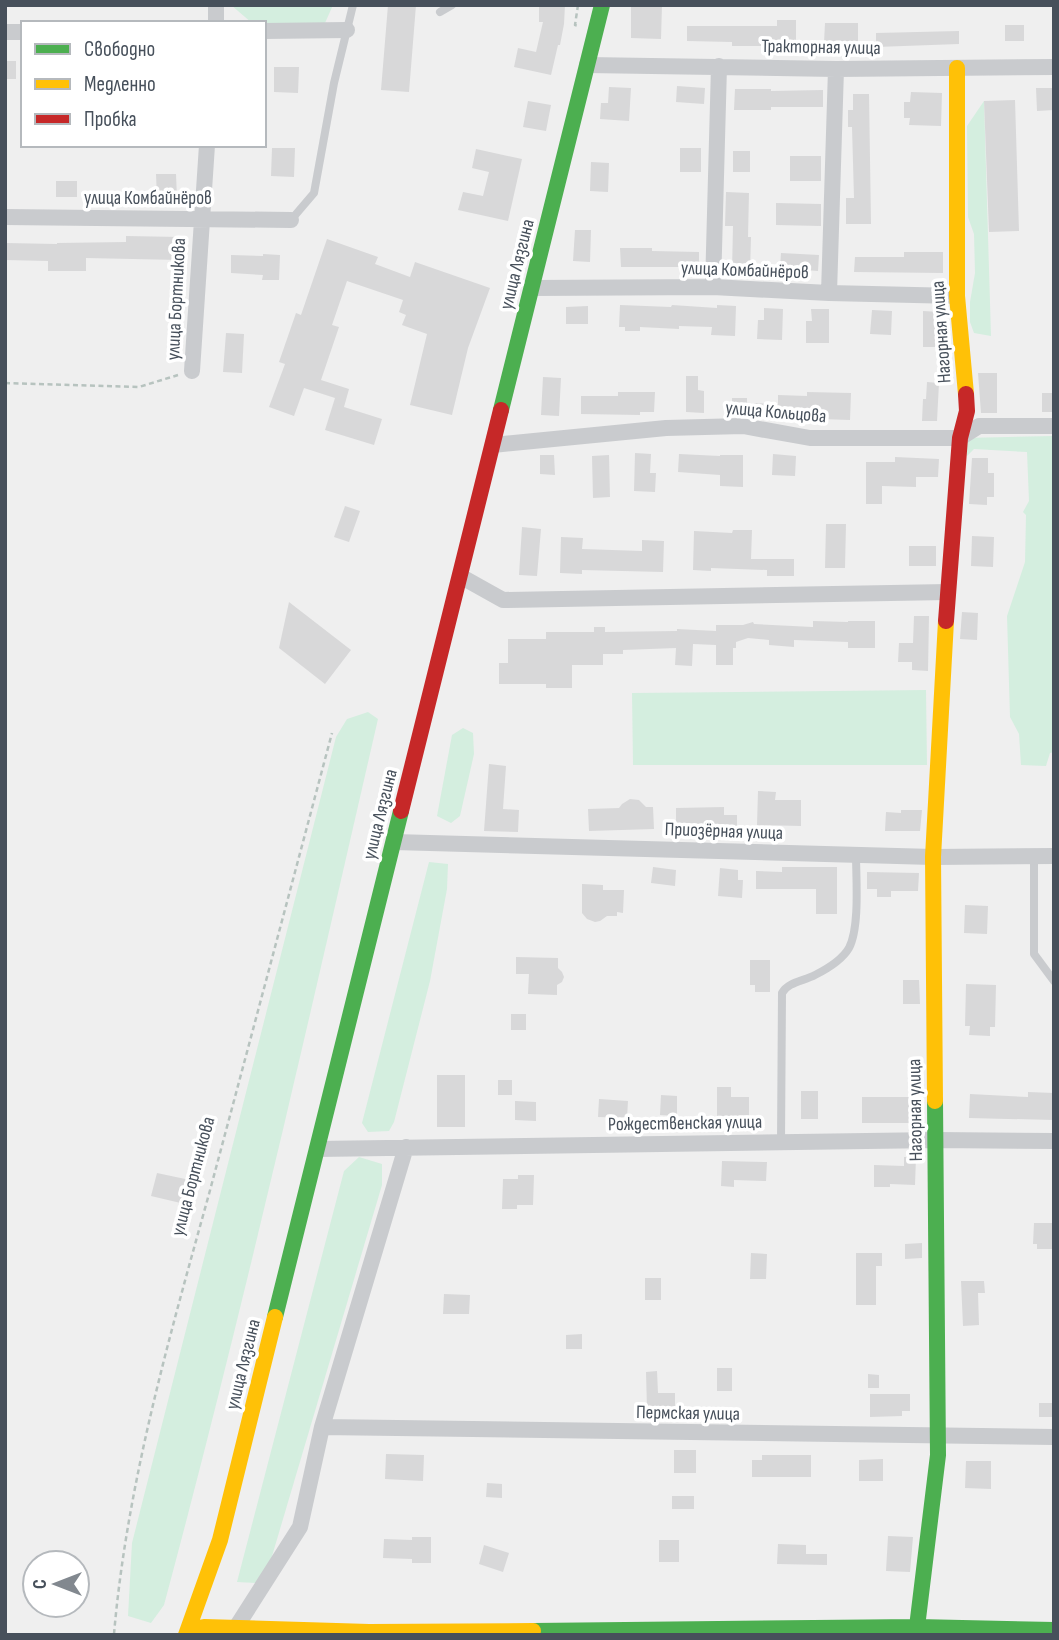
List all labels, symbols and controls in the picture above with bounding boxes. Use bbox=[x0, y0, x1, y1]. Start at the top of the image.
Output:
legend bbox=[21, 21, 266, 147]
street label: Тракторная улица bbox=[761, 35, 881, 60]
text: Свободно bbox=[84, 37, 155, 62]
text: Медленно bbox=[84, 72, 156, 97]
text: Пробка bbox=[84, 107, 137, 132]
street label: улица Комбайнёров bbox=[84, 187, 212, 210]
street label: улица Лязгина bbox=[495, 217, 540, 312]
street label: улица Бортникова bbox=[162, 237, 191, 361]
street label: улица Комбайнёров bbox=[681, 257, 809, 284]
street label: Нагорная улица bbox=[926, 280, 957, 384]
street label: улица Кольцова bbox=[724, 397, 827, 428]
street label: улица Лязгина bbox=[358, 767, 403, 862]
street label: Приозёрная улица bbox=[664, 818, 784, 845]
street label: Нагорная улица bbox=[903, 1059, 928, 1161]
street label: Рождественская улица bbox=[608, 1111, 762, 1136]
street label: улица Бортникова bbox=[167, 1114, 220, 1238]
street label: улица Лязгина bbox=[221, 1317, 266, 1412]
street label: Пермская улица bbox=[636, 1401, 740, 1426]
north arrow bbox=[21, 1549, 91, 1619]
text: С bbox=[29, 1579, 52, 1589]

